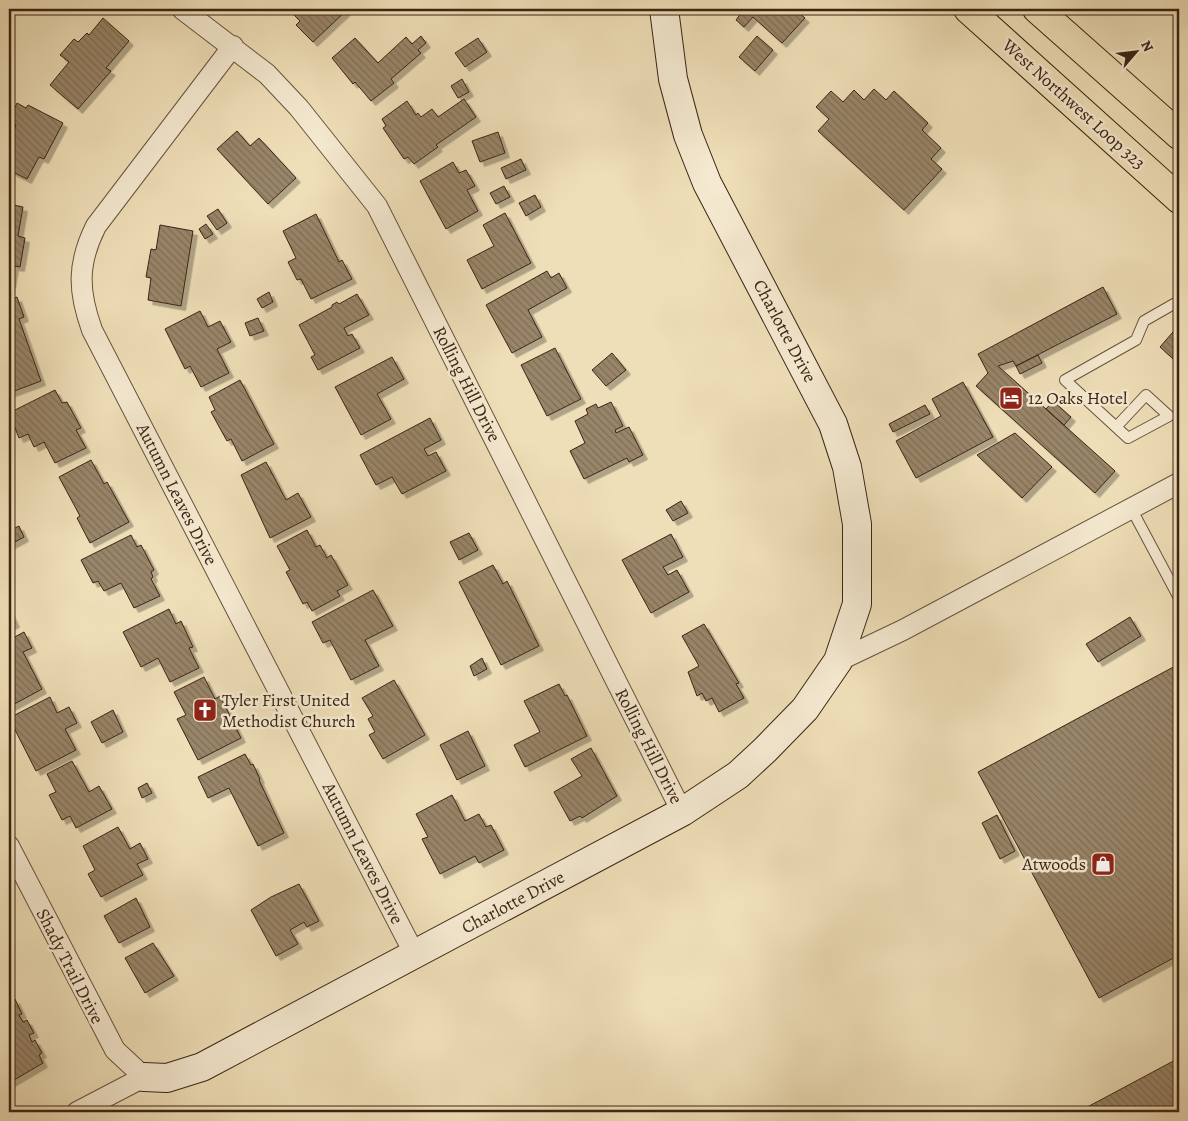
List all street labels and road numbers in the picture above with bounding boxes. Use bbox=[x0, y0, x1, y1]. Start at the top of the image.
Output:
street label: West Northwest Loop 323 bbox=[998, 34, 1150, 174]
street label: Charlotte Drive bbox=[748, 275, 822, 387]
street label: Rolling Hill Drive bbox=[427, 322, 507, 446]
street label: Autumn Leaves Drive bbox=[130, 418, 223, 569]
street label: Rolling Hill Drive bbox=[609, 684, 689, 808]
street label: Autumn Leaves Drive bbox=[316, 777, 409, 928]
street label: Charlotte Drive bbox=[457, 865, 569, 939]
street label: Shady Trail Drive bbox=[31, 904, 109, 1028]

